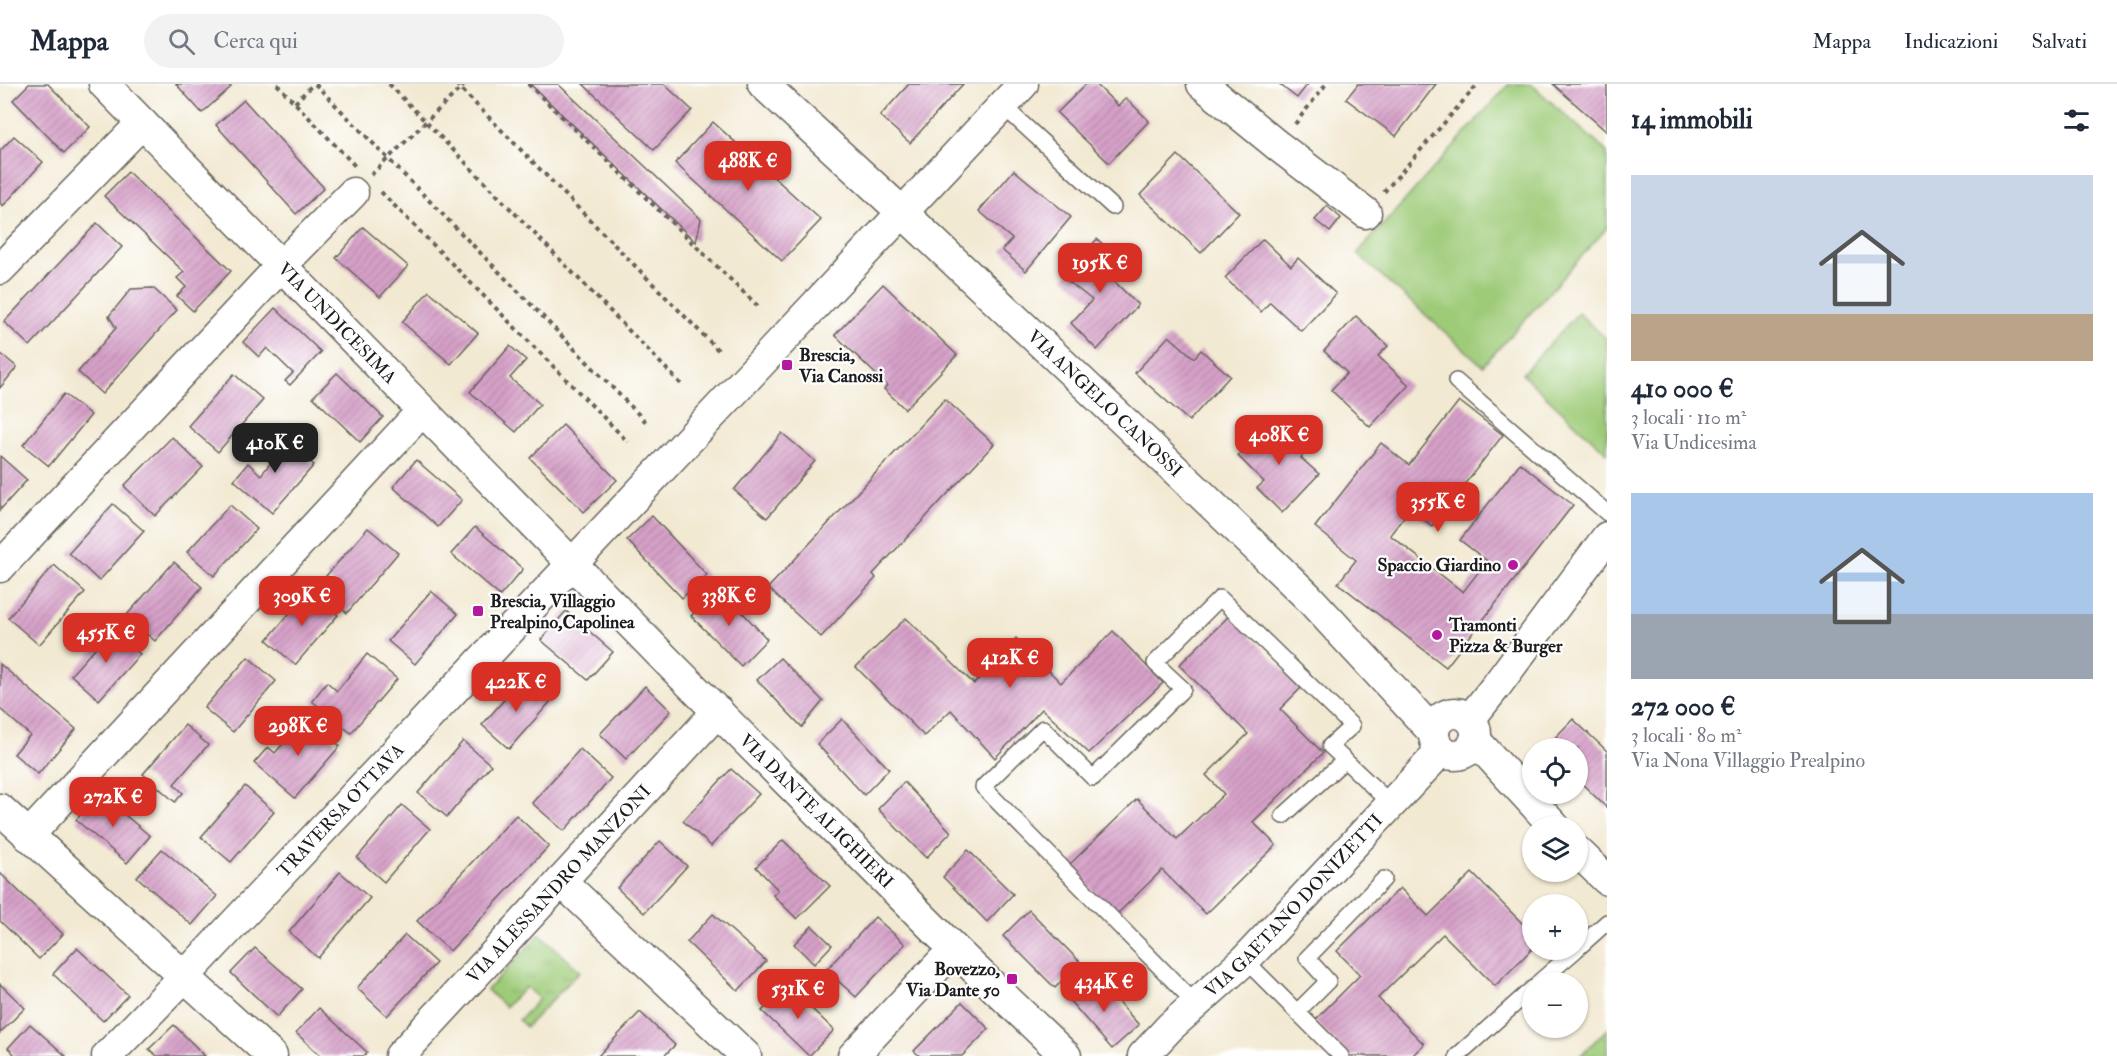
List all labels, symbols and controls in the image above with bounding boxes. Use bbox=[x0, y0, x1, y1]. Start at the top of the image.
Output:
search box bbox=[144, 14, 564, 68]
text: Mappa bbox=[30, 24, 108, 59]
icon: search bbox=[165, 25, 198, 58]
text: Cerca qui bbox=[213, 27, 298, 55]
text: Mappa bbox=[1812, 28, 1871, 55]
text: Indicazioni bbox=[1904, 28, 1998, 55]
text: Salvati bbox=[2031, 28, 2087, 55]
text: 14 immobili bbox=[1631, 104, 1753, 136]
icon: filters bbox=[2060, 104, 2093, 137]
pin: 488K € bbox=[699, 141, 797, 192]
text: 488K € bbox=[718, 148, 778, 173]
icon: home bbox=[1808, 214, 1916, 322]
pin: 195K € bbox=[1051, 243, 1149, 294]
text: 195K € bbox=[1072, 250, 1128, 275]
street label: VIA UNDICESIMA bbox=[273, 258, 402, 389]
street label: VIA ANGELO CANOSSI bbox=[1022, 325, 1187, 482]
place label: Brescia, Via Canossi bbox=[798, 344, 883, 388]
marker: Brescia, Via Canossi bbox=[780, 358, 794, 372]
text: 410 000 € bbox=[1631, 373, 1734, 405]
text: 3 locali · 110 m² bbox=[1631, 405, 1746, 430]
pin: 408K € bbox=[1230, 415, 1328, 466]
text: 408K € bbox=[1249, 422, 1309, 447]
pin: 410K € bbox=[226, 423, 324, 474]
text: 410K € bbox=[246, 430, 304, 455]
text: Via Undicesima bbox=[1631, 430, 1757, 455]
pin: 355K € bbox=[1389, 482, 1487, 533]
text: 355K € bbox=[1410, 489, 1466, 514]
icon: home bbox=[1808, 532, 1916, 640]
place label: Spaccio Giardino bbox=[1377, 554, 1501, 577]
marker: Spaccio Giardino bbox=[1506, 558, 1520, 572]
pin: 309K € bbox=[253, 576, 351, 627]
pin: 338K € bbox=[680, 576, 778, 627]
text: 309K € bbox=[273, 583, 331, 608]
text: 338K € bbox=[702, 583, 756, 608]
place label: Brescia, Villaggio Prealpino,Capolinea bbox=[490, 590, 635, 634]
marker: Brescia, Villaggio Prealpino,Capolinea bbox=[471, 604, 485, 618]
pin: 455K € bbox=[57, 613, 155, 664]
place label: Tramonti Pizza & Burger bbox=[1448, 614, 1563, 658]
text: 455K € bbox=[77, 620, 135, 645]
marker: Tramonti Pizza & Burger bbox=[1430, 628, 1444, 642]
pin: 412K € bbox=[961, 638, 1059, 689]
text: 412K € bbox=[981, 645, 1039, 670]
pin: 422K € bbox=[467, 662, 565, 713]
text: 422K € bbox=[486, 669, 546, 694]
text: 272 000 € bbox=[1631, 691, 1735, 723]
pin: 298K € bbox=[249, 706, 347, 757]
text: 298K € bbox=[268, 713, 328, 738]
text: 3 locali · 80 m² bbox=[1631, 723, 1742, 748]
street label: VIA DANTE ALIGHIERI bbox=[734, 729, 898, 894]
map controls bbox=[1522, 738, 1588, 1038]
button: locate bbox=[1522, 738, 1588, 804]
street label: TRAVERSA OTTAVA bbox=[273, 739, 410, 882]
text: Via Nona Villaggio Prealpino bbox=[1631, 748, 1865, 773]
pin: 272K € bbox=[64, 777, 162, 828]
street label: VIA ALESSANDRO MANZONI bbox=[462, 780, 656, 988]
text: 272K € bbox=[83, 784, 143, 809]
street label: VIA GAETANO DONIZETTI bbox=[1200, 809, 1388, 1003]
button: layers bbox=[1522, 816, 1588, 882]
button: + bbox=[1522, 894, 1588, 960]
place label: Bovezzo, Via Dante 50 bbox=[905, 958, 1000, 1002]
pin: 434K € bbox=[1055, 962, 1153, 1013]
pin: 531K € bbox=[749, 969, 847, 1020]
text: 434K € bbox=[1074, 969, 1134, 994]
marker: Bovezzo, Via Dante 50 bbox=[1005, 972, 1019, 986]
button: − bbox=[1522, 972, 1588, 1038]
text: 531K € bbox=[771, 976, 825, 1001]

